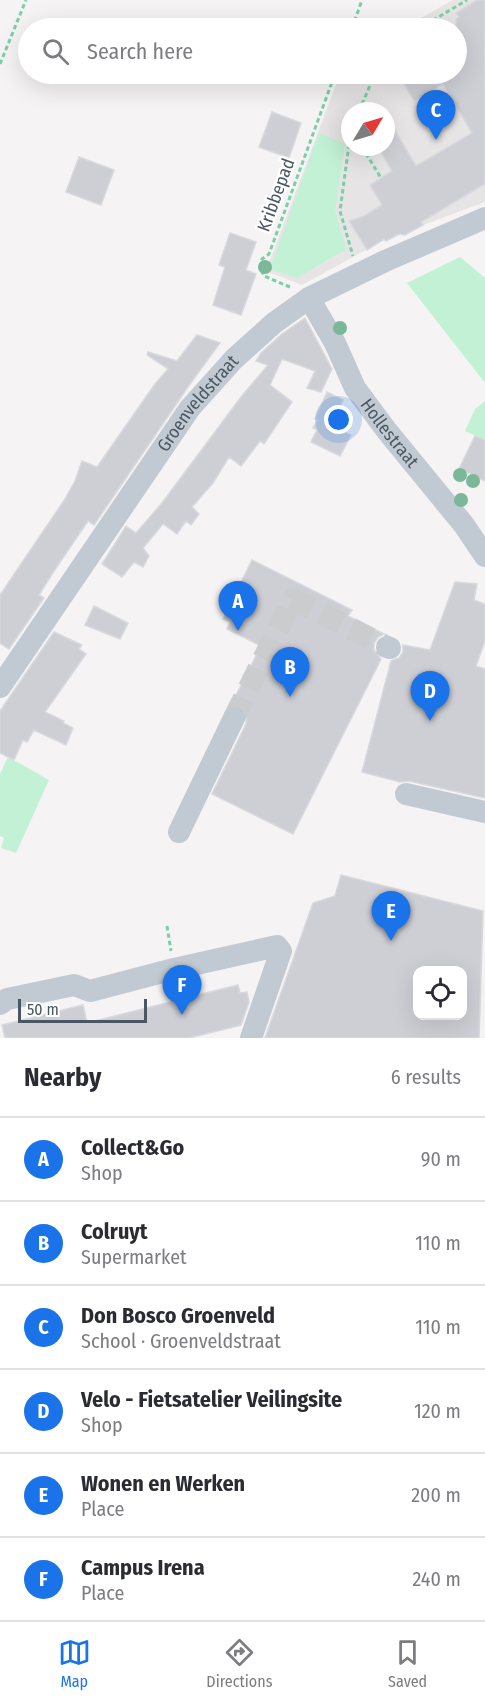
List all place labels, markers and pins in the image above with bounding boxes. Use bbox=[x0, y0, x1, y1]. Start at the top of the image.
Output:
pin: C bbox=[416, 90, 456, 140]
pin: A bbox=[218, 582, 258, 631]
pin: B bbox=[270, 648, 310, 697]
pin: D bbox=[410, 672, 450, 721]
pin: E bbox=[372, 892, 410, 941]
pin: F bbox=[162, 966, 201, 1015]

